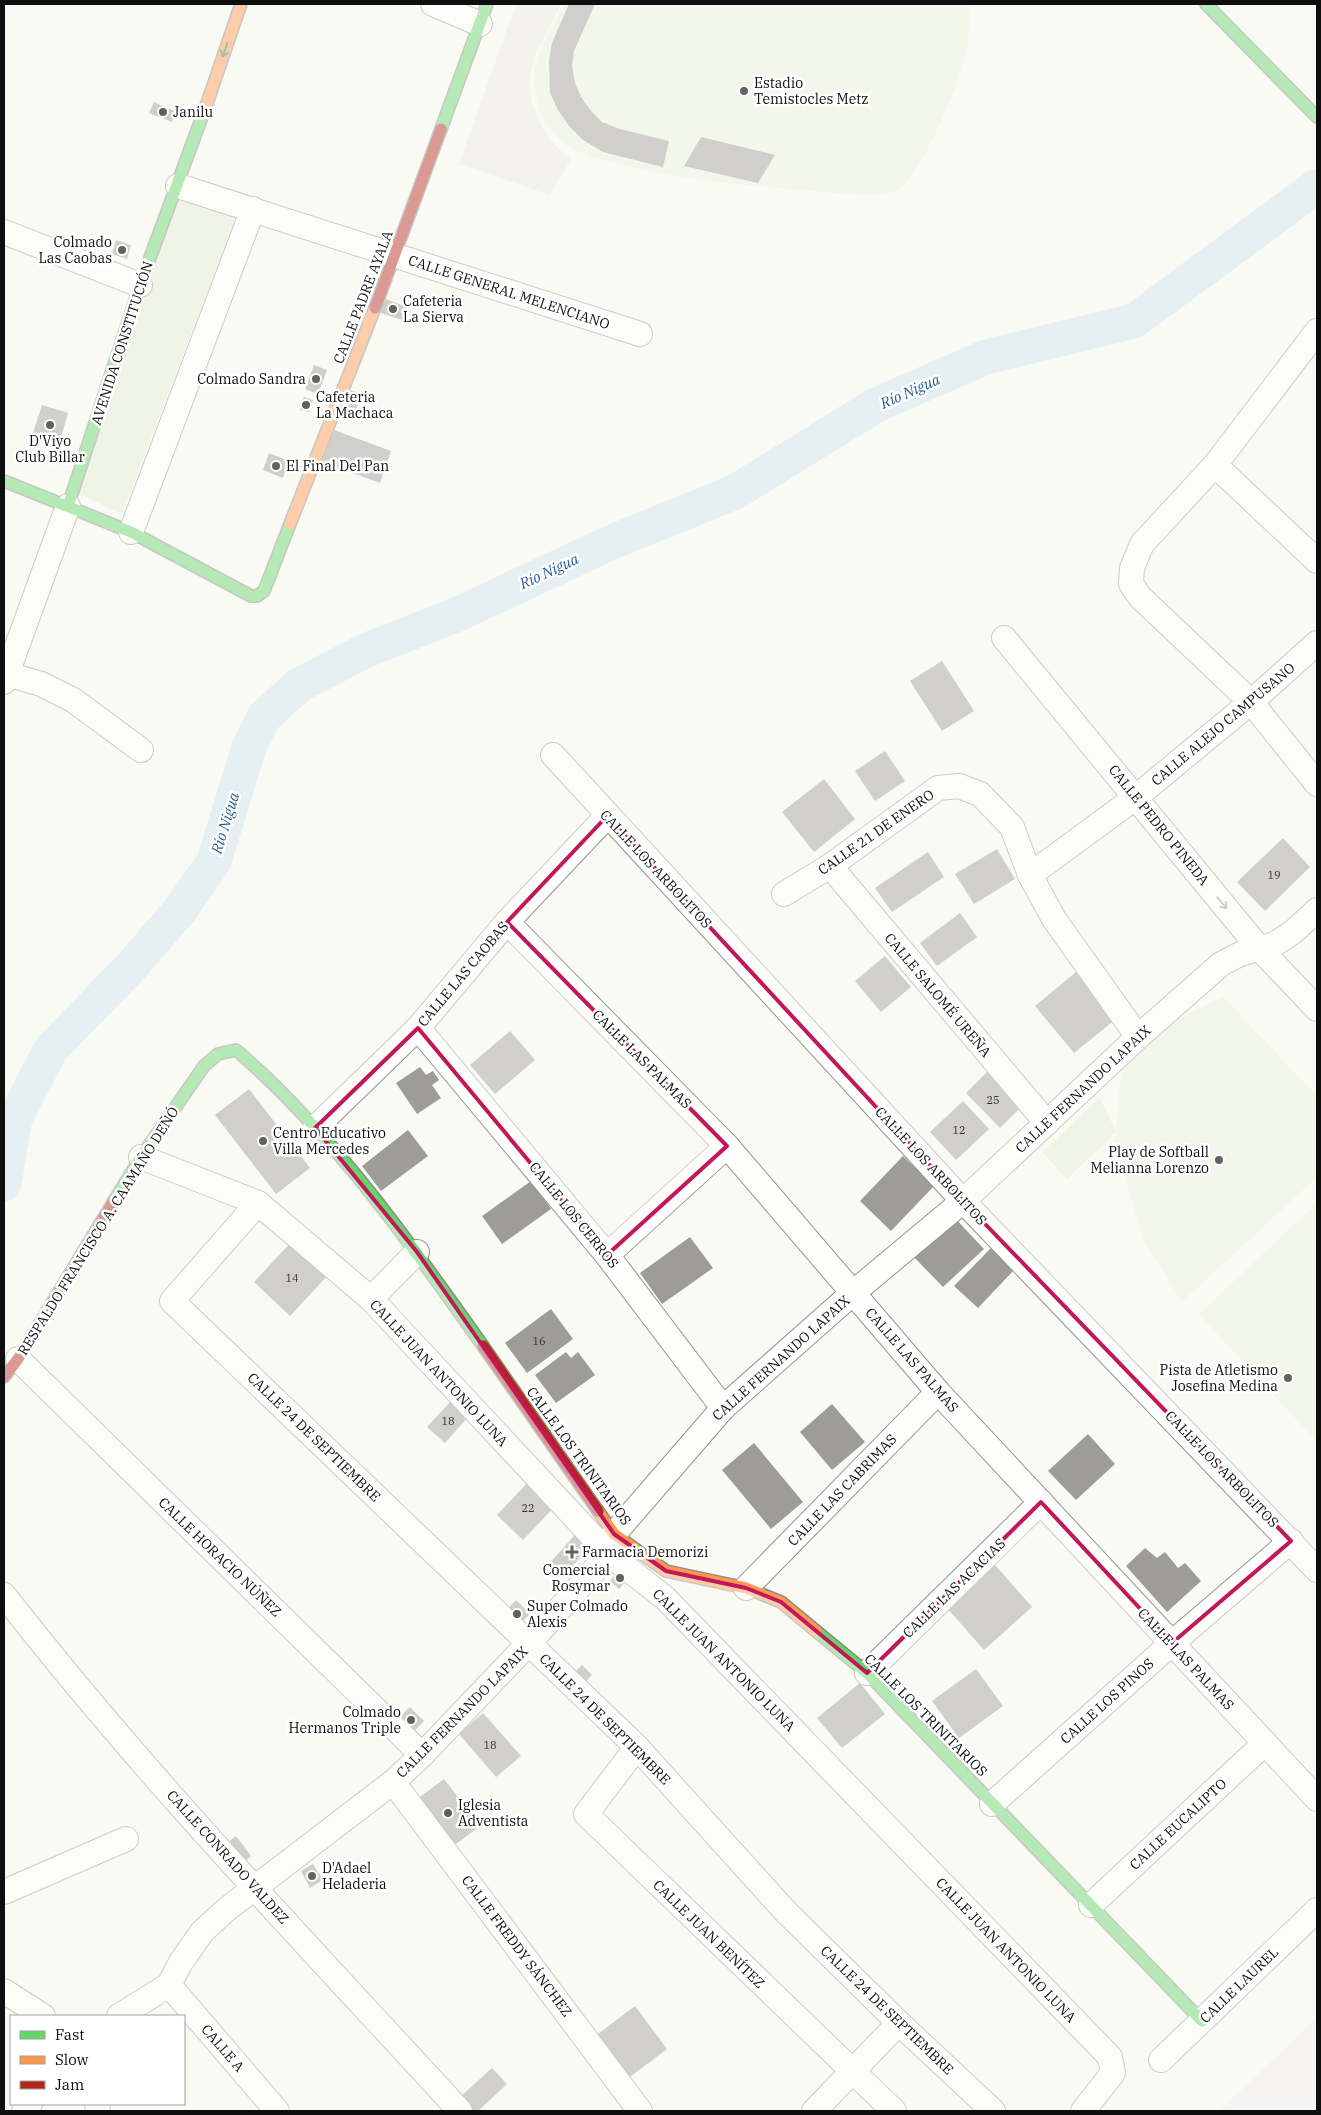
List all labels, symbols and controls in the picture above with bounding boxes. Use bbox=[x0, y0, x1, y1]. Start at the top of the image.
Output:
one-way arrow bbox=[220, 42, 229, 57]
place label: Estadio Temistocles Metz bbox=[754, 74, 868, 108]
marker: Estadio Temistocles Metz bbox=[738, 85, 750, 97]
place label: Janilu bbox=[173, 103, 214, 121]
marker: Janilu bbox=[157, 106, 169, 118]
street label: CALLE PADRE AYALA bbox=[329, 228, 397, 366]
place label: Colmado Las Caobas bbox=[38, 233, 112, 267]
marker: Colmado Las Caobas bbox=[116, 244, 128, 256]
street label: CALLE GENERAL MELENCIANO bbox=[406, 251, 612, 333]
street label: AVENIDA CONSTITUCIÓN bbox=[86, 258, 157, 427]
place label: Cafeteria La Sierva bbox=[403, 292, 464, 326]
marker: Cafeteria La Sierva bbox=[387, 303, 399, 315]
water label: Río Nigua bbox=[876, 369, 944, 413]
place label: Colmado Sandra bbox=[197, 370, 306, 388]
marker: Colmado Sandra bbox=[310, 373, 322, 385]
place label: Cafeteria La Machaca bbox=[316, 388, 394, 422]
marker: Cafeteria La Machaca bbox=[300, 399, 312, 411]
marker: D'Viyo Club Billar bbox=[44, 419, 56, 431]
place label: D'Viyo Club Billar bbox=[15, 432, 86, 466]
place label: El Final Del Pan bbox=[286, 457, 389, 475]
marker: El Final Del Pan bbox=[270, 460, 282, 472]
water label: Río Nigua bbox=[515, 549, 582, 593]
street label: CALLE ALEJO CAMPUSANO bbox=[1147, 659, 1299, 789]
street label: CALLE PEDRO PINEDA bbox=[1105, 761, 1213, 889]
street label: CALLE 21 DE ENERO bbox=[814, 785, 938, 879]
water label: Río Nigua bbox=[206, 789, 244, 857]
street label: CALLE LOS ARBOLITOS bbox=[596, 806, 716, 932]
house number: 19 bbox=[1267, 868, 1281, 882]
one-way arrow bbox=[1217, 896, 1228, 909]
street label: CALLE LAS CAOBAS bbox=[414, 918, 512, 1030]
street label: CALLE SALOMÉ UREÑA bbox=[881, 929, 996, 1061]
street label: CALLE LAS PALMAS bbox=[589, 1006, 695, 1112]
street label: CALLE FERNANDO LAPAIX bbox=[1011, 1021, 1155, 1157]
house number: 25 bbox=[986, 1093, 1000, 1107]
street label: RESPALDO FRANCISCO A. CAAMAÑO DEÑÓ bbox=[13, 1103, 182, 1359]
street label: CALLE LOS ARBOLITOS bbox=[871, 1103, 991, 1229]
house number: 12 bbox=[952, 1123, 966, 1137]
place label: Centro Educativo Villa Mercedes bbox=[273, 1124, 386, 1158]
marker: Centro Educativo Villa Mercedes bbox=[257, 1135, 269, 1147]
place label: Play de Softball Melianna Lorenzo bbox=[1091, 1143, 1209, 1177]
marker: Play de Softball Melianna Lorenzo bbox=[1213, 1154, 1225, 1166]
street label: CALLE LOS CERROS bbox=[525, 1158, 623, 1272]
house number: 14 bbox=[285, 1271, 299, 1285]
street label: CALLE FERNANDO LAPAIX bbox=[708, 1291, 854, 1425]
street label: CALLE JUAN ANTONIO LUNA bbox=[366, 1296, 512, 1451]
street label: CALLE LAS PALMAS bbox=[862, 1304, 962, 1416]
house number: 16 bbox=[532, 1334, 546, 1348]
place label: Pista de Atletismo Josefina Medina bbox=[1160, 1361, 1278, 1395]
street label: CALLE 24 DE SEPTIEMBRE bbox=[244, 1369, 384, 1505]
marker: Pista de Atletismo Josefina Medina bbox=[1282, 1372, 1294, 1384]
street label: CALLE LOS TRINITARIOS bbox=[523, 1383, 635, 1529]
street label: CALLE LOS ARBOLITOS bbox=[1161, 1407, 1283, 1531]
house number: 18 bbox=[441, 1414, 455, 1428]
street label: CALLE LAS CABRIMAS bbox=[784, 1430, 900, 1550]
street label: CALLE HORACIO NÚÑEZ bbox=[155, 1493, 286, 1621]
house number: 22 bbox=[521, 1501, 535, 1515]
street label: CALLE LAS ACACIAS bbox=[899, 1534, 1009, 1642]
place label: Farmacia Demorizi bbox=[582, 1543, 708, 1561]
marker: Farmacia Demorizi bbox=[566, 1546, 578, 1558]
place label: Comercial Rosymar bbox=[543, 1561, 611, 1595]
marker: Comercial Rosymar bbox=[614, 1572, 626, 1584]
street label: CALLE JUAN ANTONIO LUNA bbox=[649, 1585, 799, 1735]
place label: Super Colmado Alexis bbox=[527, 1597, 628, 1631]
street label: CALLE LAS PALMAS bbox=[1134, 1604, 1238, 1714]
marker: Super Colmado Alexis bbox=[511, 1608, 523, 1620]
street label: CALLE FERNANDO LAPAIX bbox=[392, 1642, 532, 1782]
street label: CALLE 24 DE SEPTIEMBRE bbox=[536, 1650, 674, 1788]
street label: CALLE LOS TRINITARIOS bbox=[861, 1650, 991, 1780]
street label: CALLE LOS PINOS bbox=[1057, 1654, 1157, 1748]
place label: Colmado Hermanos Triple bbox=[289, 1703, 401, 1737]
marker: Colmado Hermanos Triple bbox=[405, 1714, 417, 1726]
house number: 18 bbox=[483, 1738, 497, 1752]
street label: CALLE EUCALIPTO bbox=[1126, 1774, 1230, 1874]
street label: CALLE CONRADO VALDEZ bbox=[163, 1786, 293, 1928]
place label: Iglesia Adventista bbox=[458, 1796, 529, 1830]
marker: Iglesia Adventista bbox=[442, 1807, 454, 1819]
place label: D'Adael Heladeria bbox=[322, 1859, 387, 1893]
marker: D'Adael Heladeria bbox=[306, 1870, 318, 1882]
street label: CALLE FREDDY SÁNCHEZ bbox=[458, 1871, 577, 2020]
street label: CALLE JUAN ANTONIO LUNA bbox=[932, 1874, 1080, 2026]
street label: CALLE JUAN BENÍTEZ bbox=[649, 1875, 769, 1992]
street label: CALLE 24 DE SEPTIEMBRE bbox=[817, 1942, 957, 2078]
street label: CALLE LAUREL bbox=[1196, 1943, 1282, 2027]
legend bbox=[10, 2015, 185, 2105]
street label: CALLE A bbox=[198, 2021, 249, 2076]
text: Fast bbox=[55, 2025, 85, 2044]
text: Slow bbox=[55, 2050, 89, 2069]
text: Jam bbox=[55, 2075, 84, 2094]

